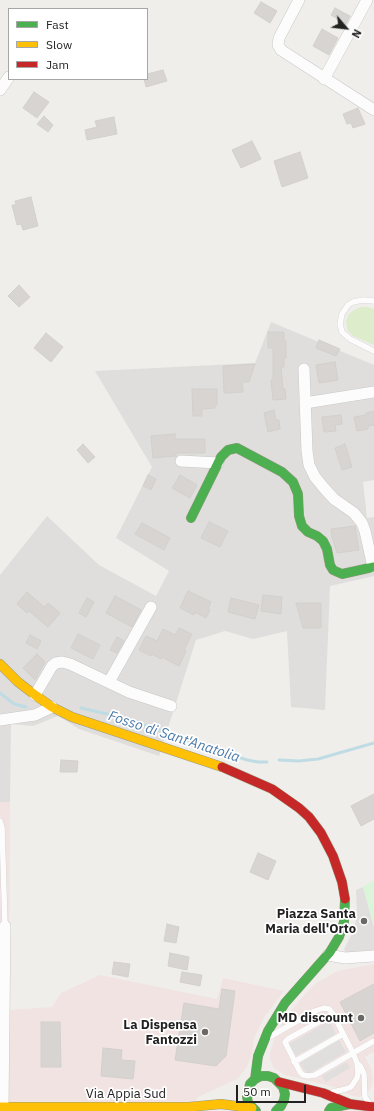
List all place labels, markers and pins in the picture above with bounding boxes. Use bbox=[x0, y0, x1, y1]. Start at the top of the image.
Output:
place label: Piazza Santa Maria dell'Orto bbox=[265, 906, 356, 937]
marker: Piazza Santa Maria dell'Orto bbox=[359, 916, 369, 926]
place label: MD discount bbox=[278, 1010, 353, 1026]
marker: MD discount bbox=[356, 1013, 366, 1023]
place label: La Dispensa Fantozzi bbox=[123, 1017, 197, 1048]
marker: La Dispensa Fantozzi bbox=[200, 1027, 210, 1037]

